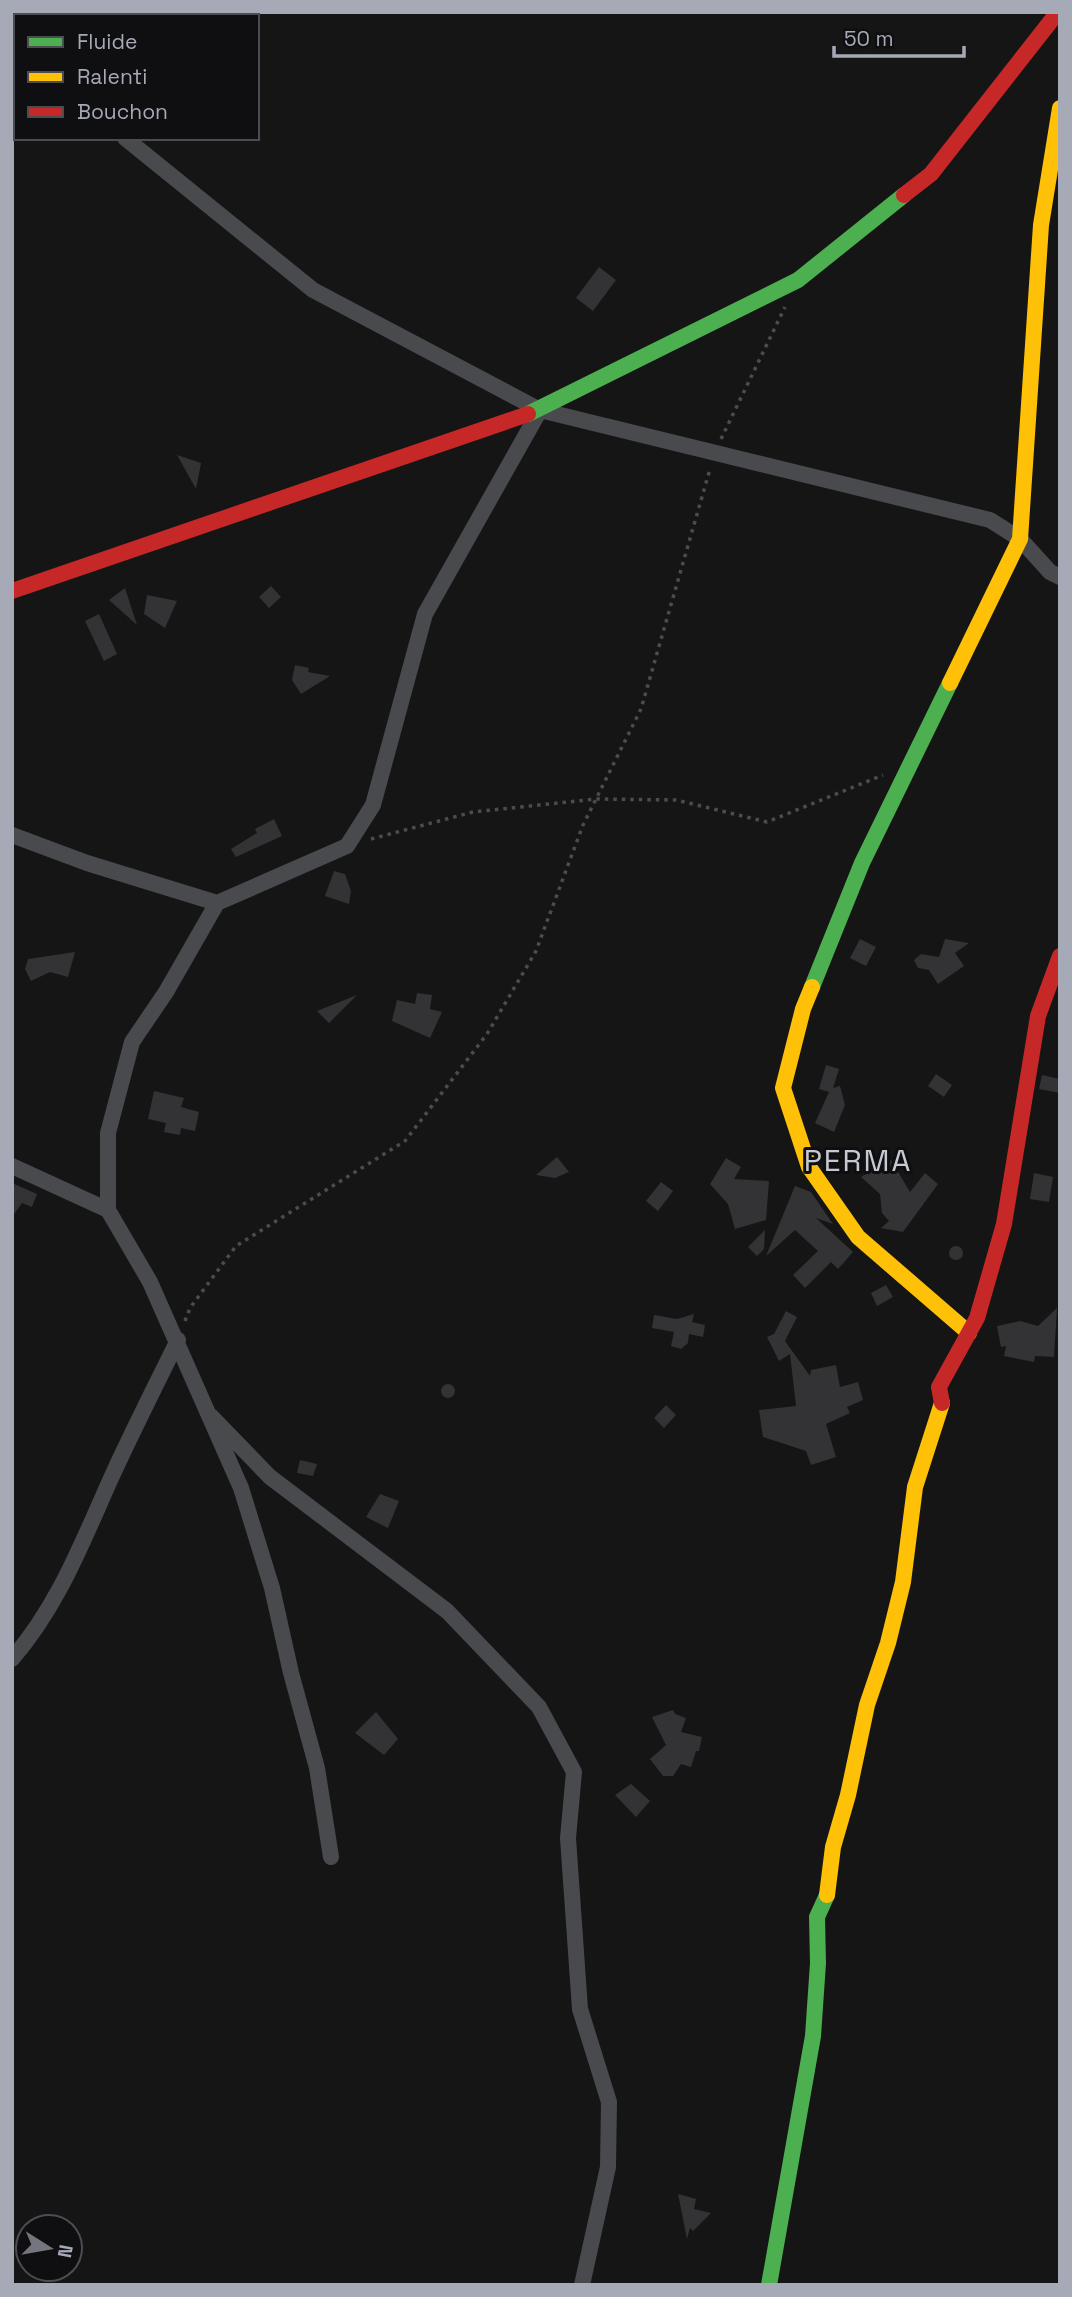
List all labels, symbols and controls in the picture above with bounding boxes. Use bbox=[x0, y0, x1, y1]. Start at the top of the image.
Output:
legend bbox=[14, 14, 259, 140]
scale bar bbox=[834, 14, 964, 58]
text: 50 m bbox=[844, 25, 894, 52]
text: Fluide bbox=[77, 28, 137, 55]
text: Ralenti bbox=[77, 63, 147, 90]
text: Bouchon bbox=[77, 98, 168, 125]
district label: PERMA bbox=[804, 1141, 912, 1180]
north arrow bbox=[14, 2213, 84, 2283]
text: N bbox=[52, 2243, 79, 2260]

